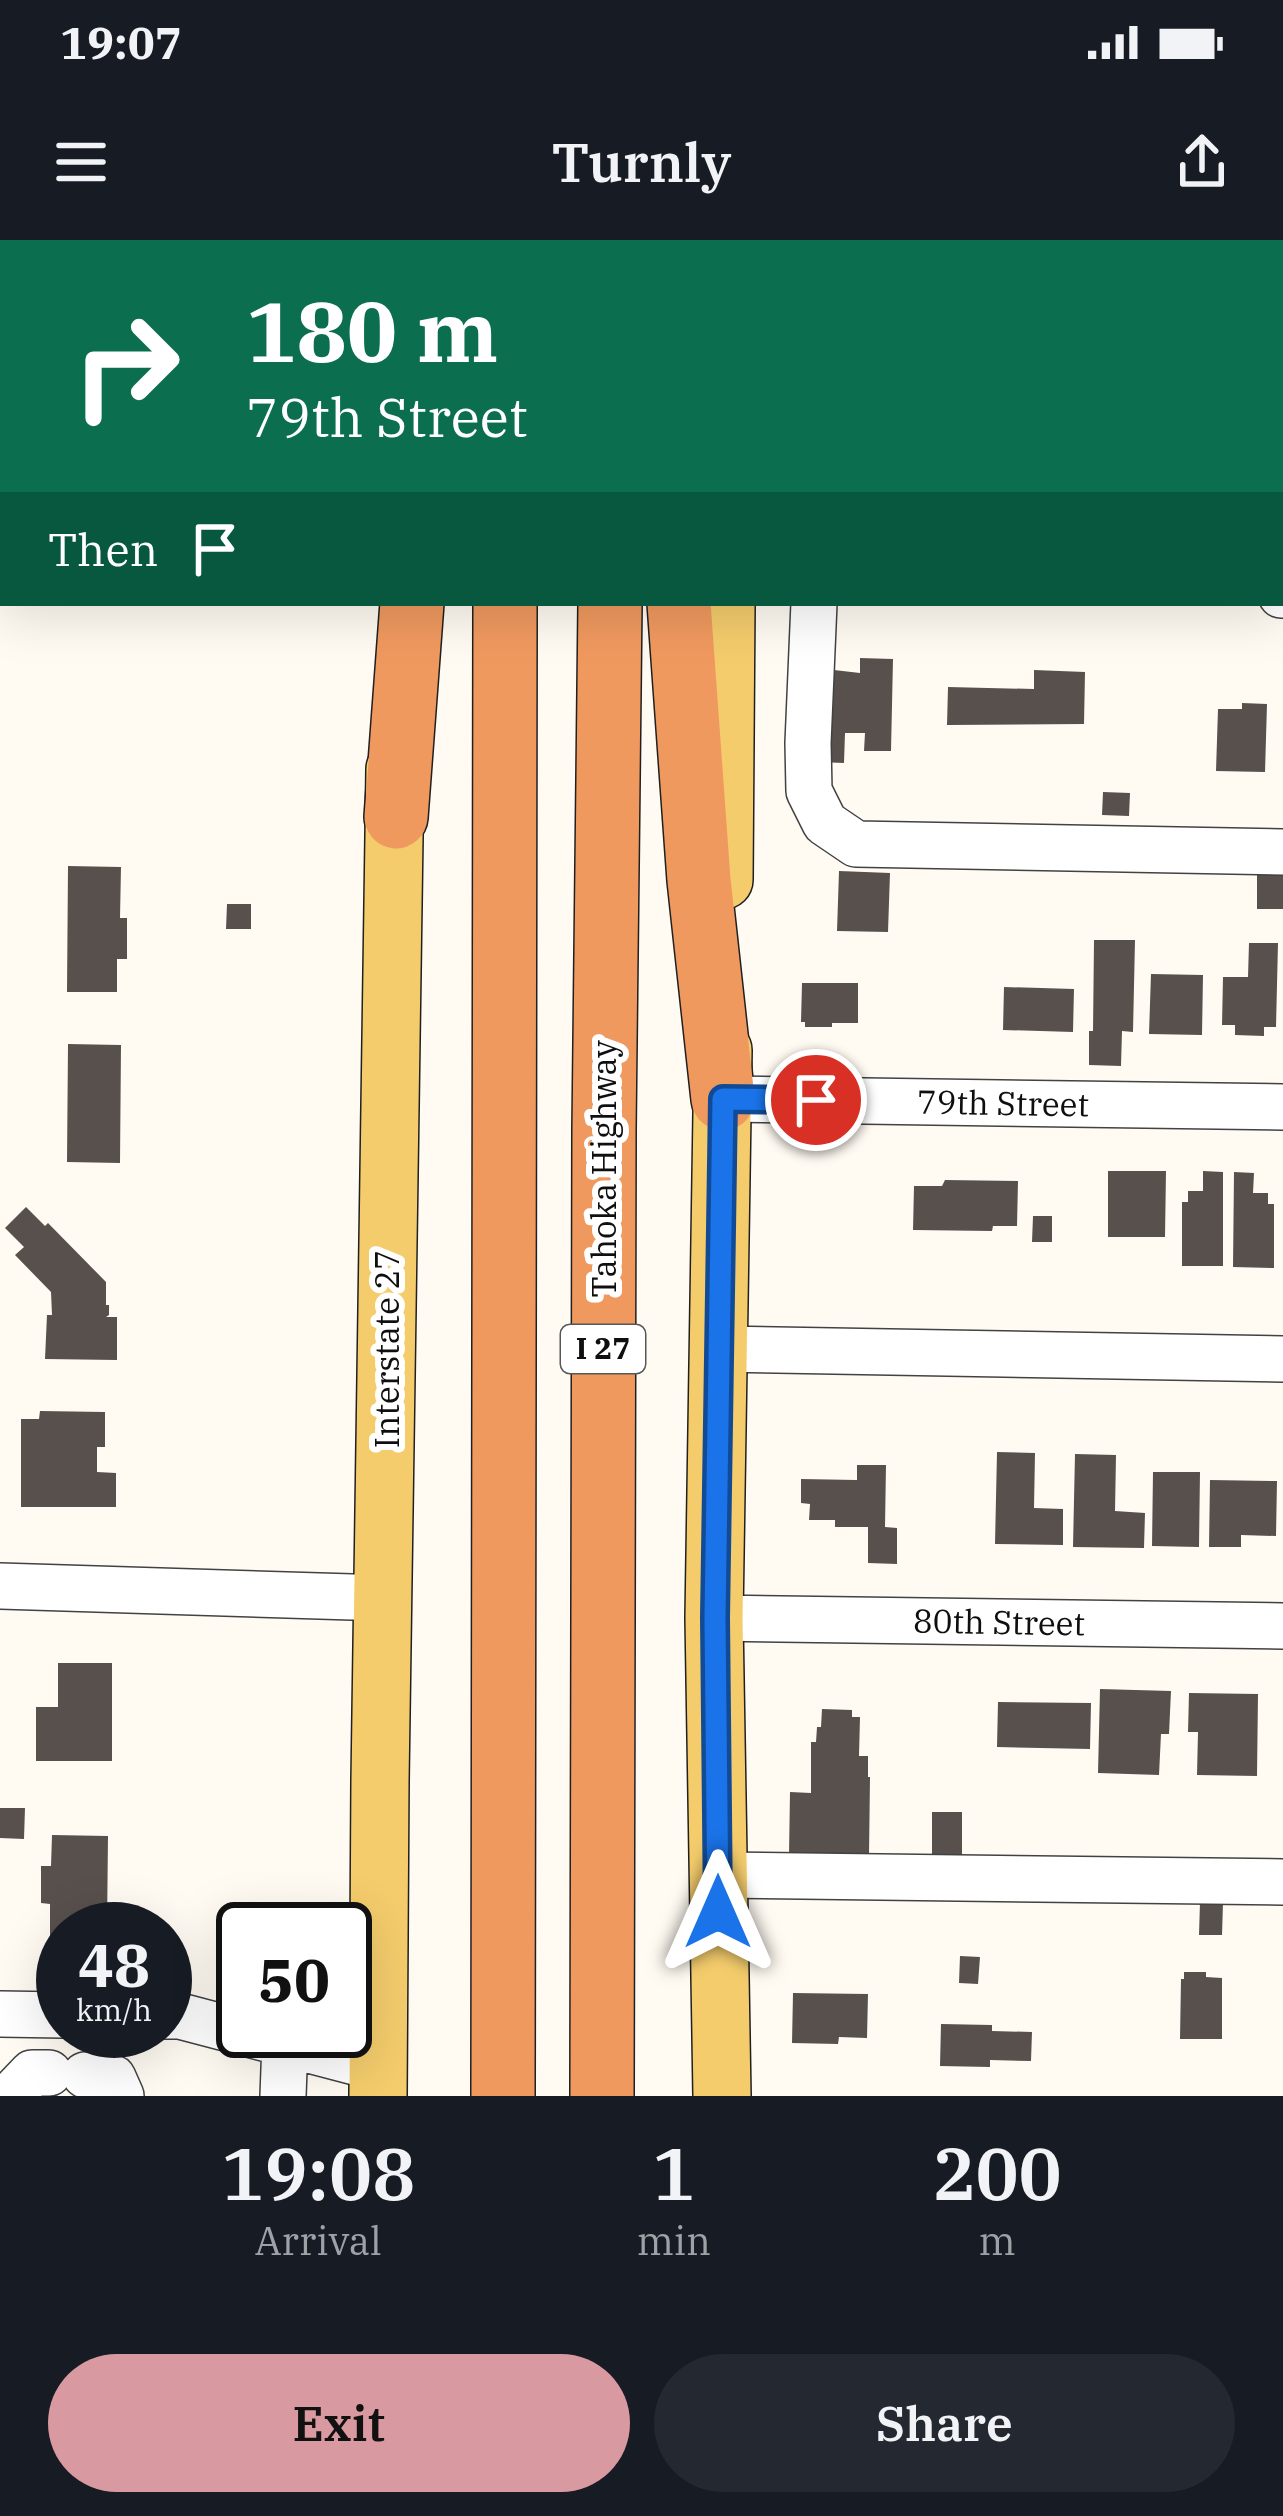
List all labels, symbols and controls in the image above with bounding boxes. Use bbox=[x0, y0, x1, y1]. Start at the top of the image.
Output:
text: 19:07 bbox=[60, 13, 182, 71]
text: Turnly bbox=[552, 127, 731, 197]
icon: menu bbox=[48, 129, 114, 195]
icon: share bbox=[1169, 129, 1235, 195]
text: 180 m bbox=[246, 276, 498, 385]
icon: right bbox=[48, 288, 204, 444]
text: 79th Street bbox=[246, 382, 528, 452]
icon: arrive bbox=[182, 516, 248, 582]
text: Then bbox=[48, 520, 158, 578]
street label: Tahoka Highway bbox=[582, 1040, 625, 1298]
pin bbox=[765, 1049, 867, 1151]
icon: arrive bbox=[783, 1067, 849, 1133]
street label: 79th Street bbox=[917, 1080, 1089, 1125]
street label: Interstate 27 bbox=[365, 1250, 408, 1448]
road number: I 27 bbox=[561, 1325, 645, 1373]
street label: 80th Street bbox=[913, 1599, 1085, 1644]
position arrow bbox=[655, 1849, 781, 1975]
speed limit sign: 50 bbox=[216, 1902, 372, 2058]
text: 48 bbox=[78, 1925, 150, 2004]
text: km/h bbox=[76, 1990, 152, 2029]
text: 19:08 bbox=[221, 2126, 415, 2220]
text: 1 bbox=[652, 2126, 695, 2220]
text: 200 bbox=[932, 2126, 1062, 2220]
text: Arrival bbox=[255, 2215, 382, 2266]
text: min bbox=[637, 2215, 711, 2266]
text: m bbox=[978, 2215, 1016, 2266]
button: Exit bbox=[48, 2354, 630, 2492]
button: Share bbox=[654, 2354, 1235, 2492]

